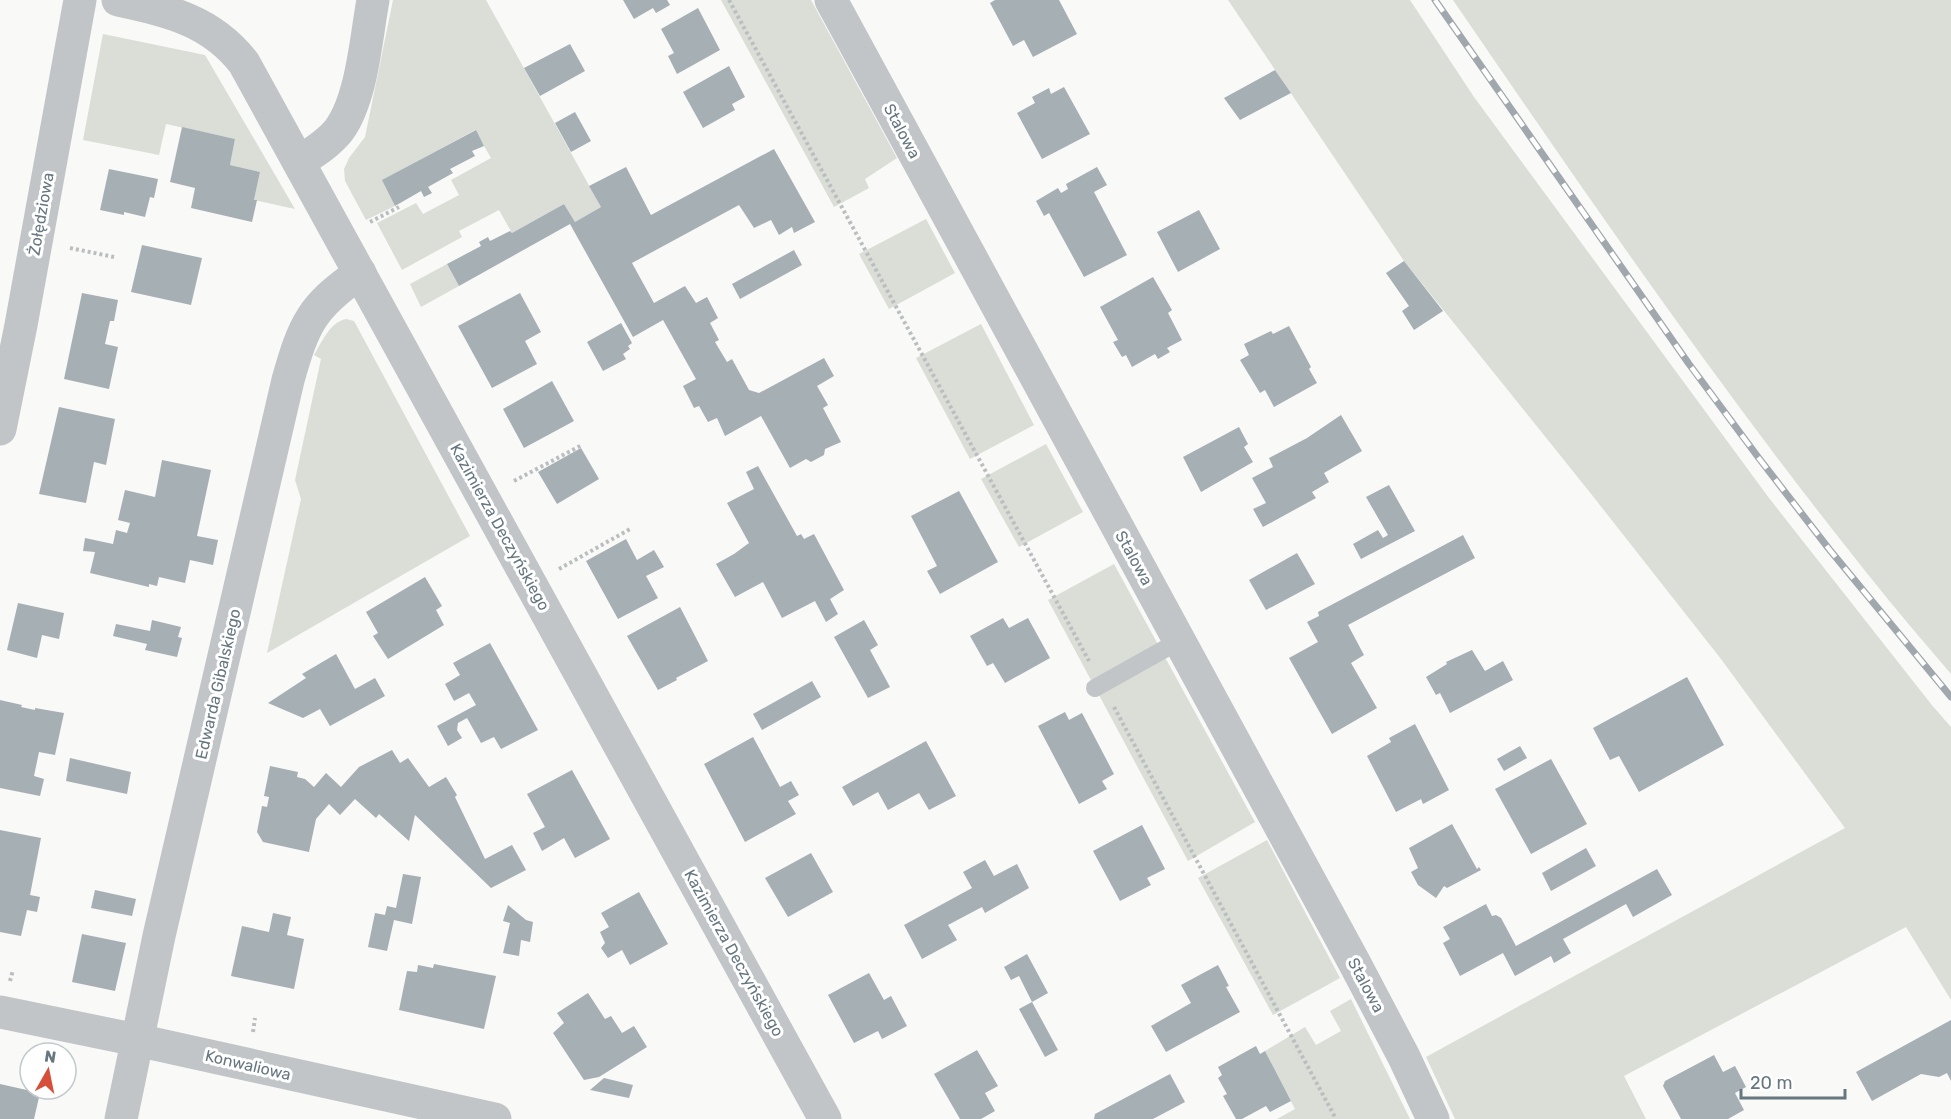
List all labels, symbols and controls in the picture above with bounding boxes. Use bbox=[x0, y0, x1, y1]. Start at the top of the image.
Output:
street label: Stalowa bbox=[880, 100, 924, 162]
street label: Żołędziowa bbox=[24, 171, 59, 257]
street label: Kazimierza Deczyńskiego bbox=[446, 440, 554, 614]
street label: Stalowa bbox=[1111, 527, 1157, 589]
street label: Edwarda Gibalskiego bbox=[191, 607, 245, 761]
street label: Kazimierza Deczyńskiego bbox=[680, 866, 788, 1040]
street label: Stalowa bbox=[1344, 954, 1388, 1016]
north arrow bbox=[18, 1041, 78, 1101]
text: N bbox=[43, 1046, 57, 1067]
street label: Konwaliowa bbox=[203, 1046, 293, 1084]
scale bar bbox=[1741, 1062, 1844, 1100]
text: 20 m bbox=[1750, 1072, 1792, 1094]

